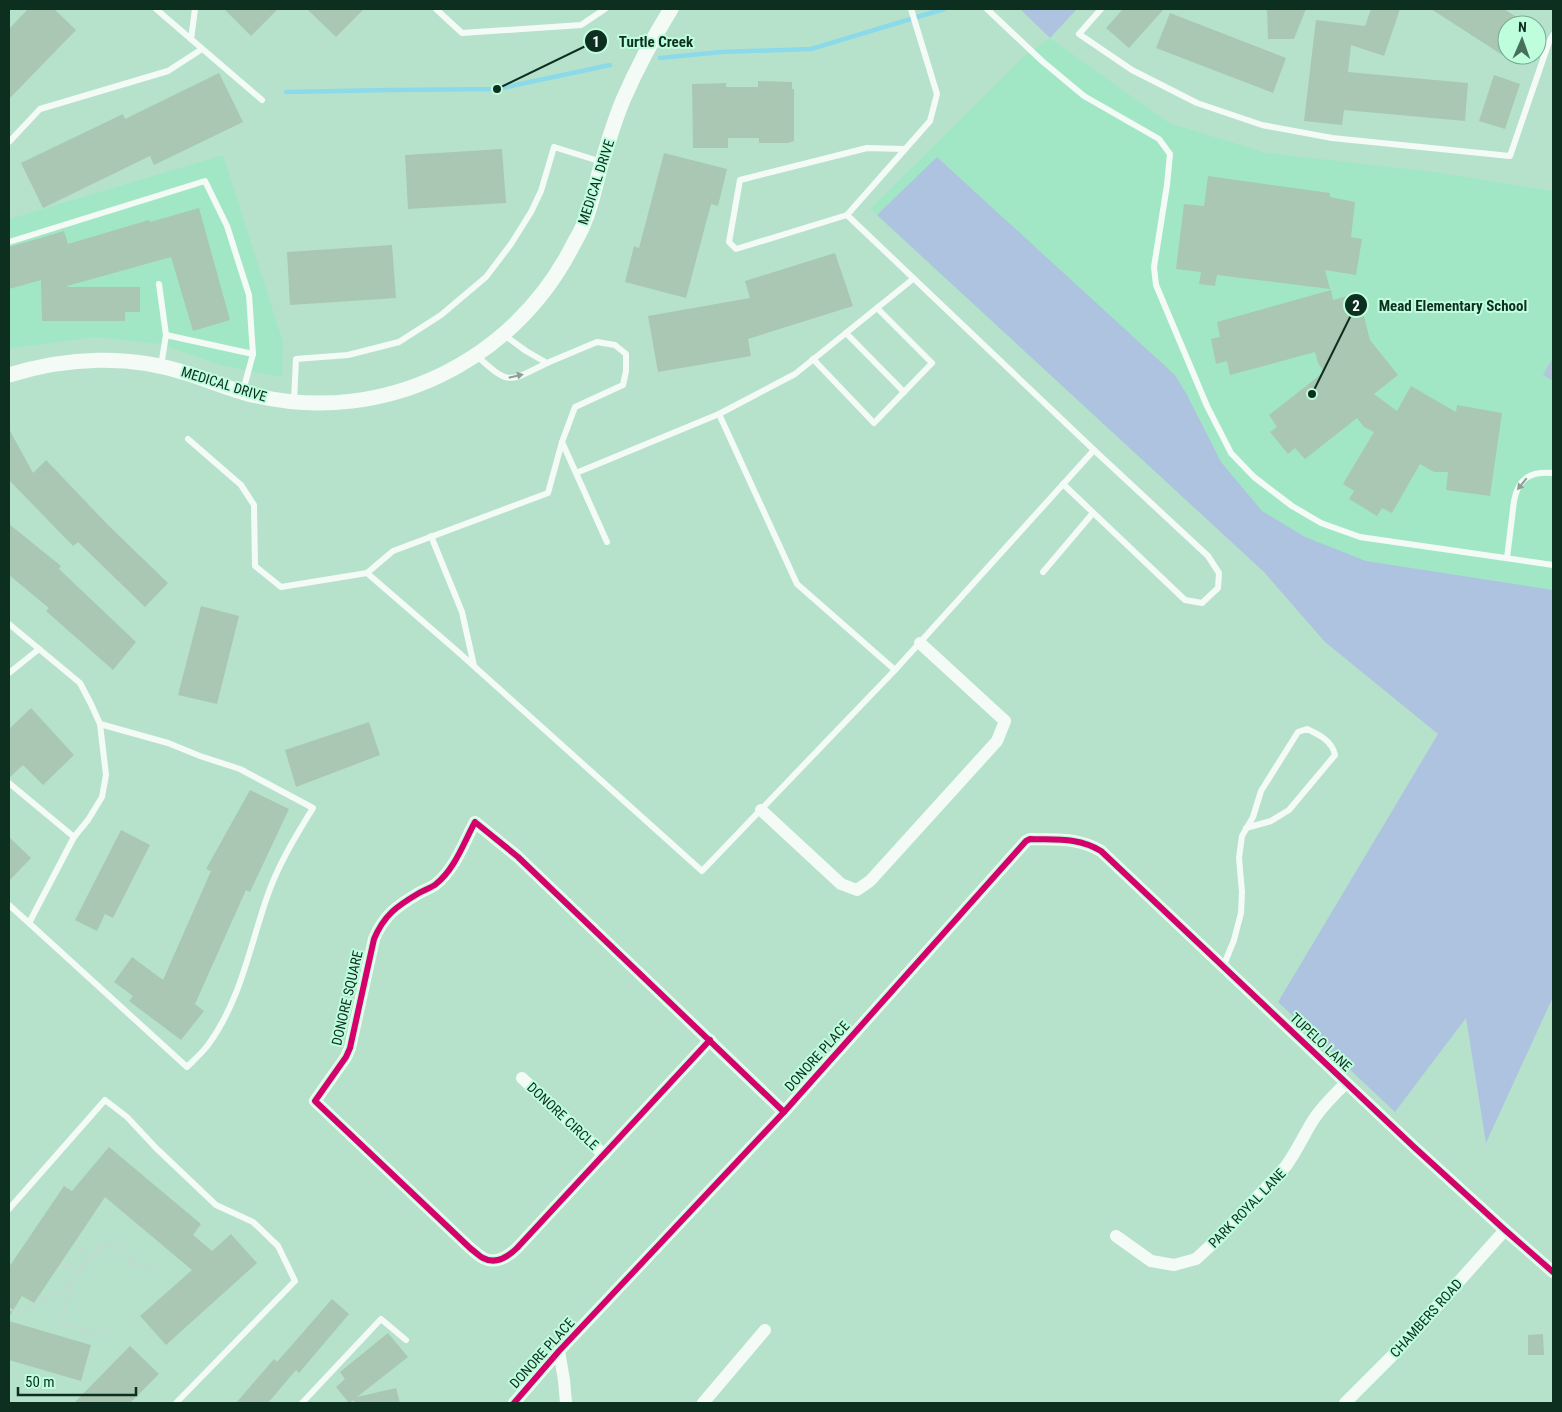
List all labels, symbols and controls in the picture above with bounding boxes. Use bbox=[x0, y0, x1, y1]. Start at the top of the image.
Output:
north arrow bbox=[1497, 15, 1547, 65]
text: N bbox=[1518, 19, 1527, 35]
callout: Turtle Creek bbox=[584, 26, 703, 56]
text: 1 bbox=[592, 33, 600, 51]
text: Turtle Creek bbox=[619, 33, 694, 51]
street label: MEDICAL DRIVE bbox=[575, 137, 617, 227]
callout: Mead Elementary School bbox=[1343, 290, 1537, 320]
text: 2 bbox=[1352, 297, 1360, 315]
text: Mead Elementary School bbox=[1379, 297, 1527, 315]
street label: MEDICAL DRIVE bbox=[179, 363, 269, 405]
one-way arrow bbox=[508, 372, 524, 380]
one-way arrow bbox=[1516, 477, 1527, 490]
street label: DONORE SQUARE bbox=[328, 949, 366, 1047]
street label: TUPELO LANE bbox=[1287, 1009, 1355, 1075]
street label: DONORE PLACE bbox=[781, 1018, 853, 1094]
street label: DONORE CIRCLE bbox=[524, 1079, 602, 1153]
street label: PARK ROYAL LANE bbox=[1205, 1165, 1289, 1251]
street label: CHAMBERS ROAD bbox=[1387, 1276, 1465, 1360]
street label: DONORE PLACE bbox=[506, 1315, 578, 1391]
scale bar bbox=[18, 1364, 135, 1396]
text: 50 m bbox=[25, 1373, 55, 1391]

